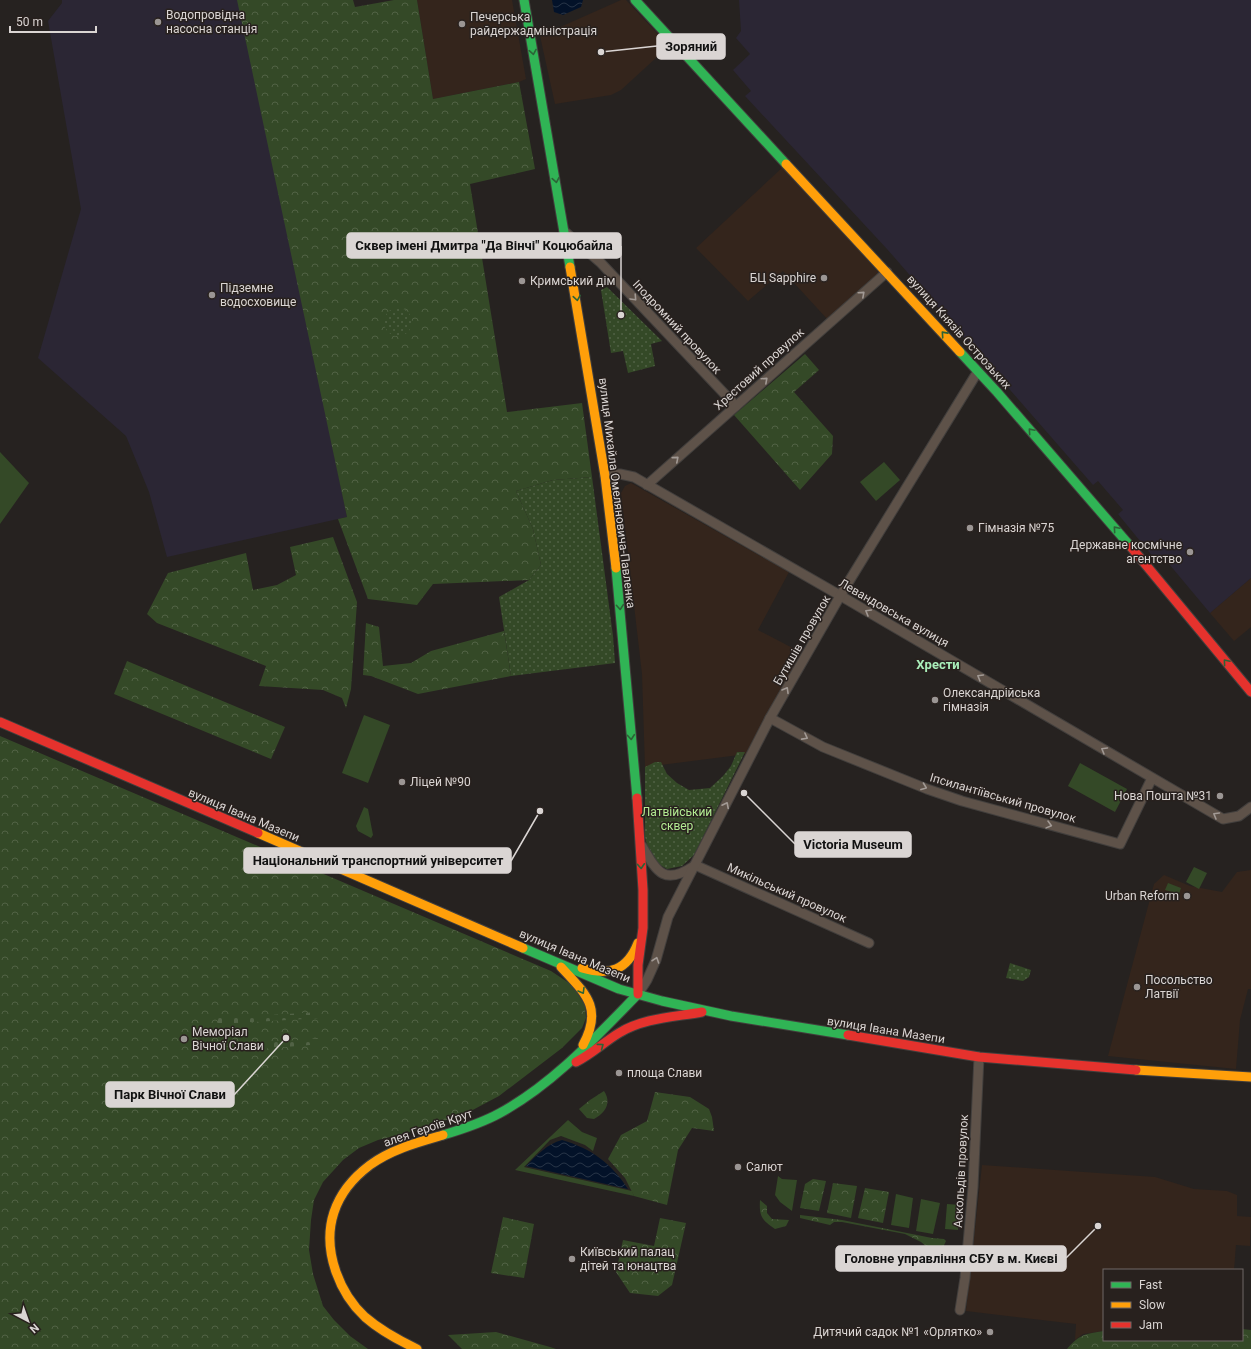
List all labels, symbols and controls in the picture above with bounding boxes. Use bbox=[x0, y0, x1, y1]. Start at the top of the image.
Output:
scale bar bbox=[10, 8, 96, 34]
place label: Водопровідна насосна станція bbox=[166, 8, 257, 36]
place label: Печерська райдержадміністрація bbox=[470, 10, 597, 38]
text: 50 m bbox=[16, 15, 43, 29]
marker: Водопровідна насосна станція bbox=[153, 17, 163, 27]
marker: Печерська райдержадміністрація bbox=[457, 19, 467, 29]
callout: Зоряний bbox=[657, 34, 725, 59]
text: Зоряний bbox=[665, 39, 717, 54]
one-way arrow bbox=[528, 49, 537, 55]
one-way arrow bbox=[551, 177, 560, 183]
callout: Сквер імені Дмитра "Да Вінчі" Коцюбайла bbox=[347, 233, 621, 258]
text: Сквер імені Дмитра "Да Вінчі" Коцюбайла bbox=[355, 238, 613, 253]
place label: БЦ Sapphire bbox=[750, 271, 816, 285]
street label: вулиця Князів Острозьких bbox=[904, 272, 1014, 392]
marker: БЦ Sapphire bbox=[819, 273, 829, 283]
place label: Кримський дім bbox=[530, 274, 615, 288]
marker: Кримський дім bbox=[517, 276, 527, 286]
street label: Іподромний провулок bbox=[630, 277, 724, 377]
place label: Підземне водосховище bbox=[220, 281, 296, 309]
marker: Підземне водосховище bbox=[207, 290, 217, 300]
one-way arrow bbox=[857, 291, 865, 299]
one-way arrow bbox=[629, 293, 636, 301]
one-way arrow bbox=[572, 295, 580, 301]
street label: Хрестовий провулок bbox=[711, 325, 807, 413]
one-way arrow bbox=[942, 332, 949, 339]
street label: вулиця Михайла Омеляновича-Павленка bbox=[596, 377, 638, 609]
one-way arrow bbox=[760, 378, 767, 385]
one-way arrow bbox=[1029, 428, 1036, 436]
one-way arrow bbox=[671, 457, 679, 464]
place label: Гімназія №75 bbox=[978, 521, 1055, 535]
marker: Гімназія №75 bbox=[965, 523, 975, 533]
one-way arrow bbox=[1114, 527, 1121, 534]
place label: Державне космічне агентство bbox=[1070, 538, 1182, 566]
marker: Державне космічне агентство bbox=[1185, 547, 1195, 557]
street label: Левандовська вулиця bbox=[836, 576, 952, 650]
street label: Бутишів провулок bbox=[771, 592, 834, 687]
one-way arrow bbox=[615, 604, 624, 610]
one-way arrow bbox=[865, 609, 872, 616]
district label: Хрести bbox=[916, 657, 960, 672]
one-way arrow bbox=[1223, 659, 1230, 667]
one-way arrow bbox=[977, 675, 984, 682]
place label: Олександрійська гімназія bbox=[943, 686, 1040, 714]
one-way arrow bbox=[782, 687, 789, 694]
marker: Олександрійська гімназія bbox=[930, 695, 940, 705]
one-way arrow bbox=[800, 732, 808, 739]
one-way arrow bbox=[626, 734, 635, 740]
one-way arrow bbox=[1101, 747, 1108, 754]
street label: Іпсилантіївський провулок bbox=[928, 770, 1078, 826]
place label: Ліцей №90 bbox=[410, 775, 471, 789]
marker: Ліцей №90 bbox=[397, 777, 407, 787]
one-way arrow bbox=[921, 783, 928, 791]
street label: вулиця Івана Мазепи bbox=[186, 785, 302, 845]
place label: Нова Пошта №31 bbox=[1114, 789, 1212, 803]
marker: Нова Пошта №31 bbox=[1215, 791, 1225, 801]
one-way arrow bbox=[721, 802, 729, 809]
park label: Латвійський сквер bbox=[642, 805, 712, 833]
one-way arrow bbox=[1213, 813, 1220, 820]
one-way arrow bbox=[1045, 820, 1052, 828]
callout: Victoria Museum bbox=[795, 832, 911, 857]
text: Victoria Museum bbox=[803, 837, 903, 852]
callout: Національний транспортний університет bbox=[244, 848, 511, 873]
text: Національний транспортний університет bbox=[253, 853, 504, 868]
street label: Микільський провулок bbox=[725, 860, 849, 926]
one-way arrow bbox=[637, 863, 646, 869]
place label: Urban Reform bbox=[1105, 889, 1179, 903]
marker: Urban Reform bbox=[1182, 891, 1192, 901]
street label: вулиця Івана Мазепи bbox=[517, 926, 633, 986]
one-way arrow bbox=[651, 956, 659, 963]
place label: Посольство Латвії bbox=[1145, 973, 1213, 1001]
marker: Посольство Латвії bbox=[1132, 982, 1142, 992]
one-way arrow bbox=[577, 987, 584, 994]
street label: вулиця Івана Мазепи bbox=[826, 1014, 946, 1046]
place label: Меморіал Вічної Слави bbox=[192, 1025, 264, 1053]
marker: Меморіал Вічної Слави bbox=[179, 1034, 189, 1044]
one-way arrow bbox=[597, 1044, 604, 1051]
place label: площа Слави bbox=[627, 1066, 702, 1080]
marker: площа Слави bbox=[614, 1068, 624, 1078]
callout: Парк Вічної Слави bbox=[106, 1082, 234, 1107]
text: Парк Вічної Слави bbox=[114, 1087, 226, 1102]
street label: алея Героїв Крут bbox=[382, 1106, 475, 1150]
street label: Аскольдів провулок bbox=[951, 1113, 971, 1228]
place label: Салют bbox=[746, 1160, 783, 1174]
marker: Салют bbox=[733, 1162, 743, 1172]
place label: Київський палац дітей та юнацтва bbox=[580, 1245, 676, 1273]
callout: Головне управління СБУ в м. Києві bbox=[836, 1246, 1066, 1271]
text: Головне управління СБУ в м. Києві bbox=[844, 1251, 1058, 1266]
marker: Київський палац дітей та юнацтва bbox=[567, 1254, 577, 1264]
legend bbox=[1103, 1269, 1243, 1341]
text: Fast bbox=[1139, 1278, 1162, 1292]
text: Slow bbox=[1139, 1298, 1165, 1312]
north arrow bbox=[8, 1301, 48, 1341]
text: Jam bbox=[1139, 1318, 1163, 1332]
text: N bbox=[27, 1321, 41, 1336]
place label: Дитячий садок №1 «Орлятко» bbox=[813, 1325, 982, 1339]
marker: Дитячий садок №1 «Орлятко» bbox=[985, 1327, 995, 1337]

